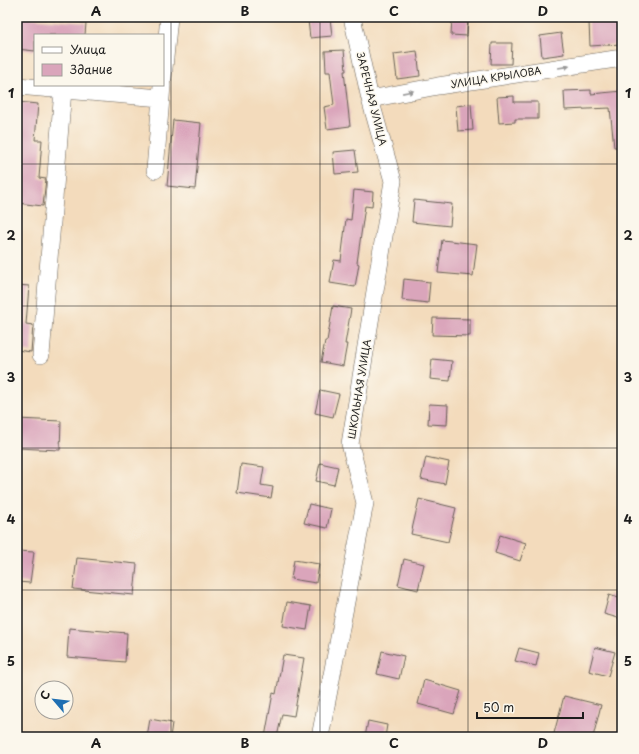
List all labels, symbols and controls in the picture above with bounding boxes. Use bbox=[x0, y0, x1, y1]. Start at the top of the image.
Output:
text: A bbox=[91, 1, 101, 20]
text: B bbox=[241, 1, 250, 20]
text: C bbox=[389, 1, 399, 20]
text: D bbox=[538, 1, 548, 20]
legend bbox=[34, 34, 164, 86]
text: Улица bbox=[70, 40, 106, 58]
street label: ЗАРЕЧНАЯ УЛИЦА bbox=[354, 51, 391, 147]
text: Здание bbox=[70, 60, 112, 78]
street label: УЛИЦА КРЫЛОВА bbox=[450, 62, 542, 91]
one-way arrow bbox=[558, 64, 570, 70]
text: 1 bbox=[8, 83, 14, 102]
text: 1 bbox=[625, 83, 631, 102]
one-way arrow bbox=[402, 89, 414, 95]
text: 2 bbox=[6, 225, 16, 244]
text: 2 bbox=[623, 225, 633, 244]
street label: ШКОЛЬНАЯ УЛИЦА bbox=[343, 338, 374, 440]
text: 3 bbox=[7, 367, 16, 386]
text: 3 bbox=[624, 367, 633, 386]
text: 4 bbox=[7, 509, 16, 528]
text: 4 bbox=[624, 509, 633, 528]
text: 5 bbox=[7, 651, 15, 670]
text: 5 bbox=[624, 651, 632, 670]
north arrow bbox=[34, 680, 74, 720]
text: С bbox=[35, 687, 54, 703]
scale bar bbox=[477, 694, 583, 720]
text: 50 m bbox=[483, 698, 514, 716]
text: A bbox=[91, 733, 101, 752]
text: B bbox=[241, 733, 250, 752]
text: C bbox=[389, 733, 399, 752]
text: D bbox=[538, 733, 548, 752]

